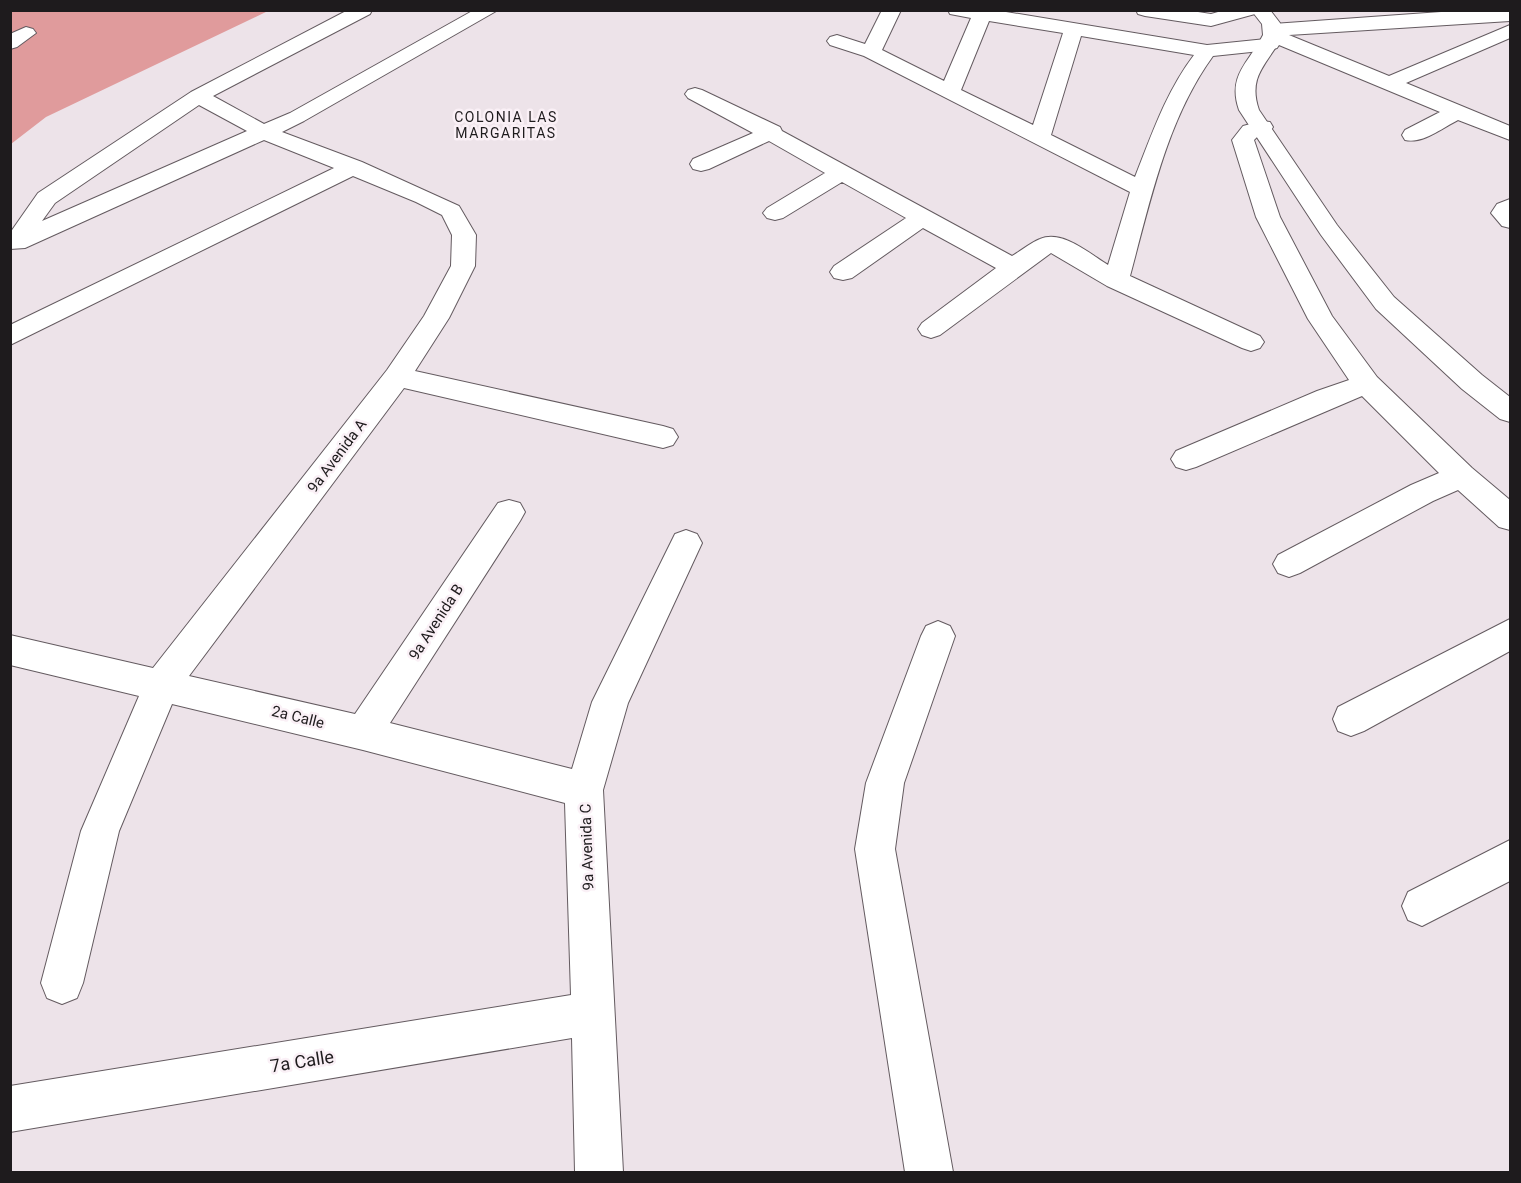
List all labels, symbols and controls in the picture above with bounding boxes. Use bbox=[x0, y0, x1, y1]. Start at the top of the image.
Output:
district label: COLONIA LAS MARGARITAS bbox=[454, 109, 558, 141]
street label: 9a Avenida A bbox=[304, 416, 370, 496]
street label: 9a Avenida B bbox=[405, 581, 467, 663]
street label: 2a Calle bbox=[270, 702, 326, 732]
street label: 9a Avenida C bbox=[576, 803, 598, 891]
street label: 7a Calle bbox=[269, 1046, 335, 1076]

